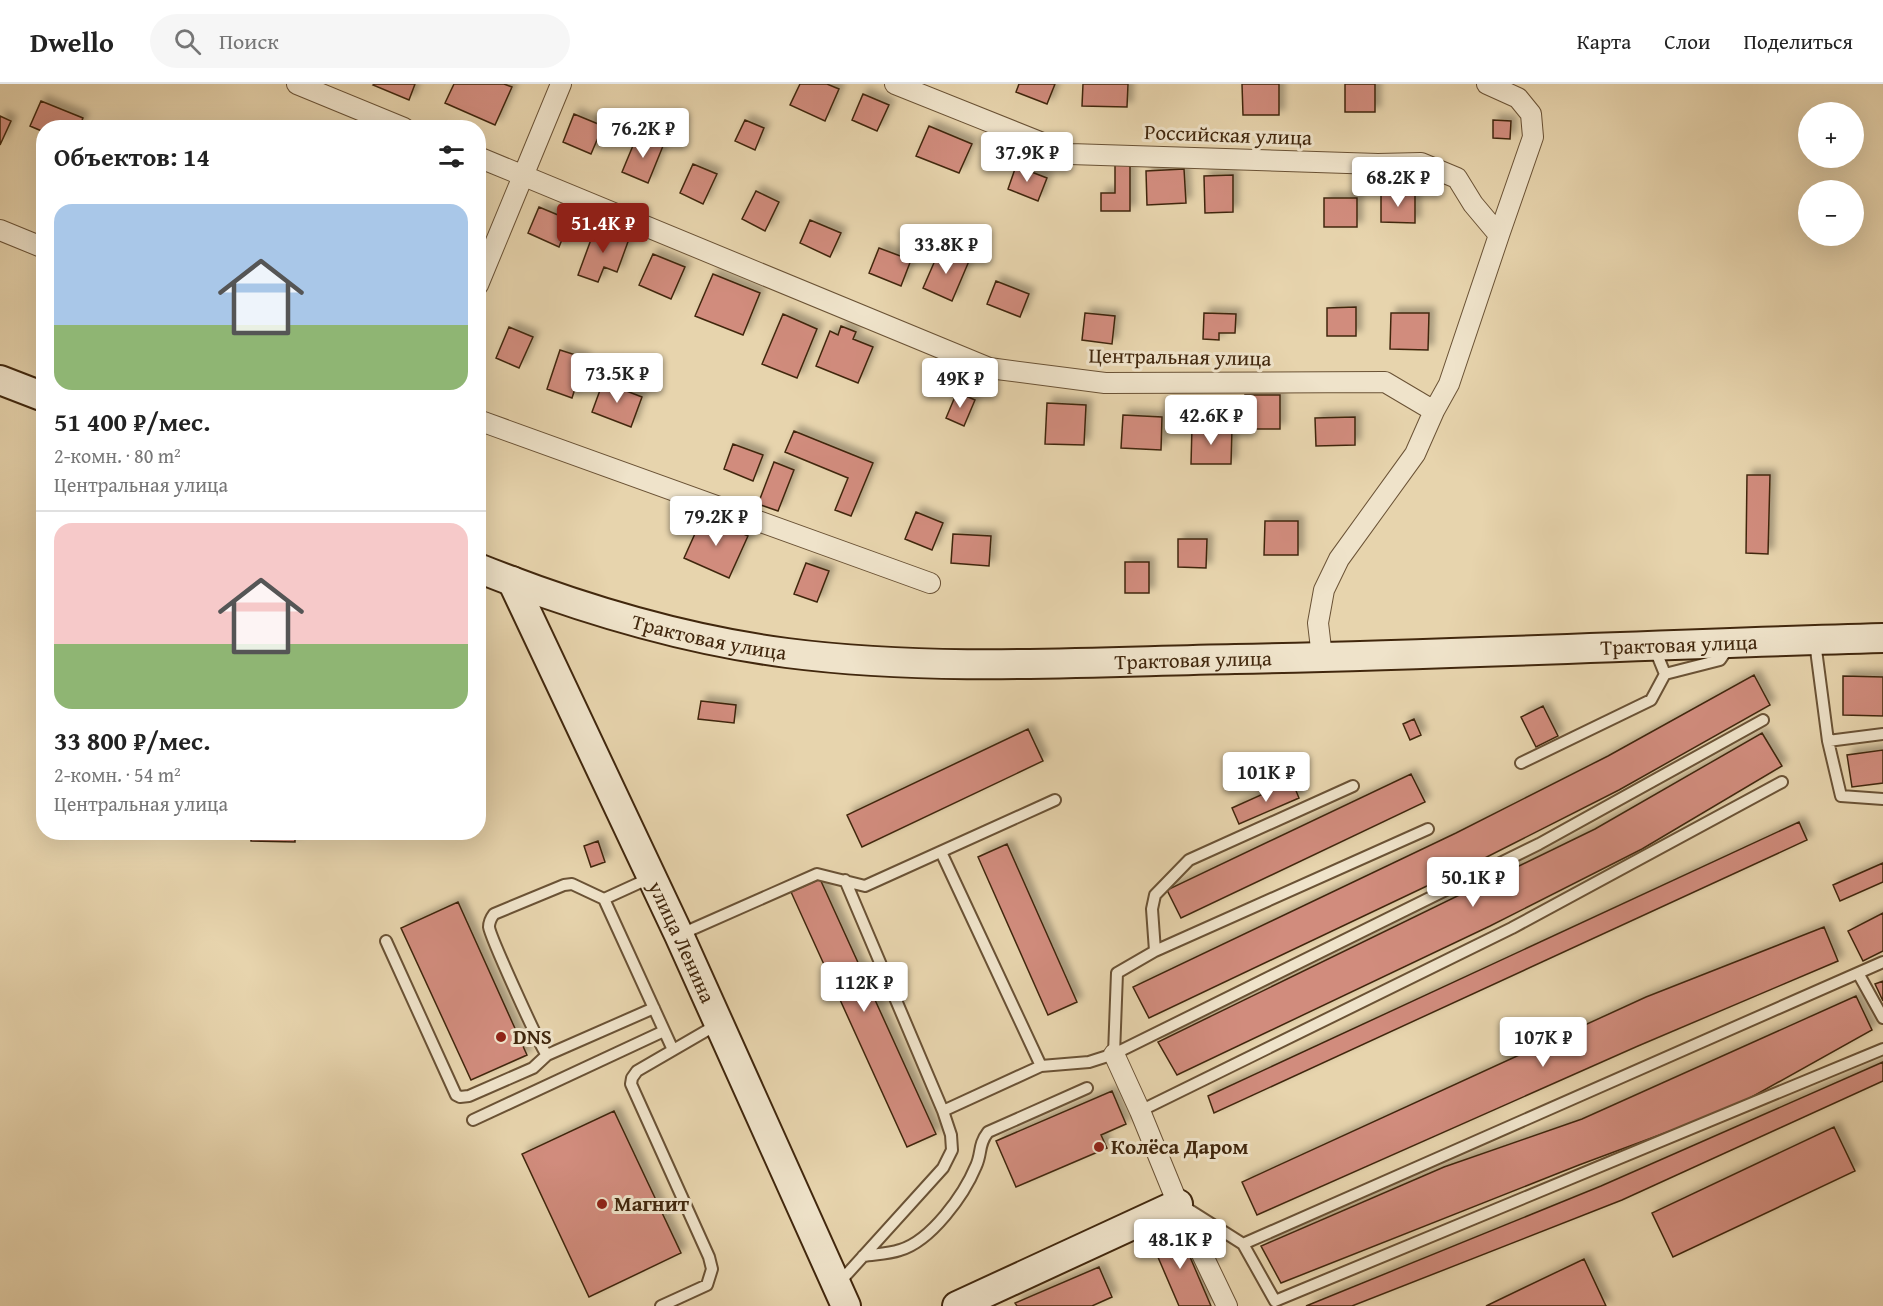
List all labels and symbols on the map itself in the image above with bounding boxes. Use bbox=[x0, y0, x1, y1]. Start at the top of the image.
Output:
pin: 76.2K ₽ bbox=[588, 108, 698, 159]
street label: Российская улица bbox=[1144, 116, 1312, 153]
pin: 37.9K ₽ bbox=[972, 132, 1082, 183]
pin: 68.2K ₽ bbox=[1343, 157, 1453, 208]
pin: 51.4K ₽ bbox=[548, 203, 658, 254]
pin: 33.8K ₽ bbox=[891, 224, 1001, 275]
street label: Центральная улица bbox=[1088, 339, 1272, 374]
pin: 73.5K ₽ bbox=[562, 353, 672, 404]
pin: 49K ₽ bbox=[918, 358, 1002, 409]
pin: 42.6K ₽ bbox=[1156, 395, 1266, 446]
pin: 79.2K ₽ bbox=[661, 496, 771, 547]
street label: Трактовая улица bbox=[628, 606, 788, 668]
street label: Трактовая улица bbox=[1600, 626, 1758, 663]
street label: Трактовая улица bbox=[1114, 642, 1272, 677]
pin: 101K ₽ bbox=[1217, 752, 1315, 803]
pin: 50.1K ₽ bbox=[1418, 857, 1528, 908]
street label: улица Ленина bbox=[640, 875, 724, 1008]
pin: 112K ₽ bbox=[815, 962, 913, 1013]
pin: 107K ₽ bbox=[1494, 1017, 1592, 1068]
place label: DNS bbox=[513, 1021, 552, 1052]
marker: DNS bbox=[494, 1030, 508, 1044]
place label: Колёса Даром bbox=[1111, 1131, 1248, 1162]
marker: Колёса Даром bbox=[1092, 1140, 1106, 1154]
place label: Магнит bbox=[614, 1188, 690, 1219]
marker: Магнит bbox=[595, 1197, 609, 1211]
pin: 48.1K ₽ bbox=[1125, 1219, 1235, 1270]

